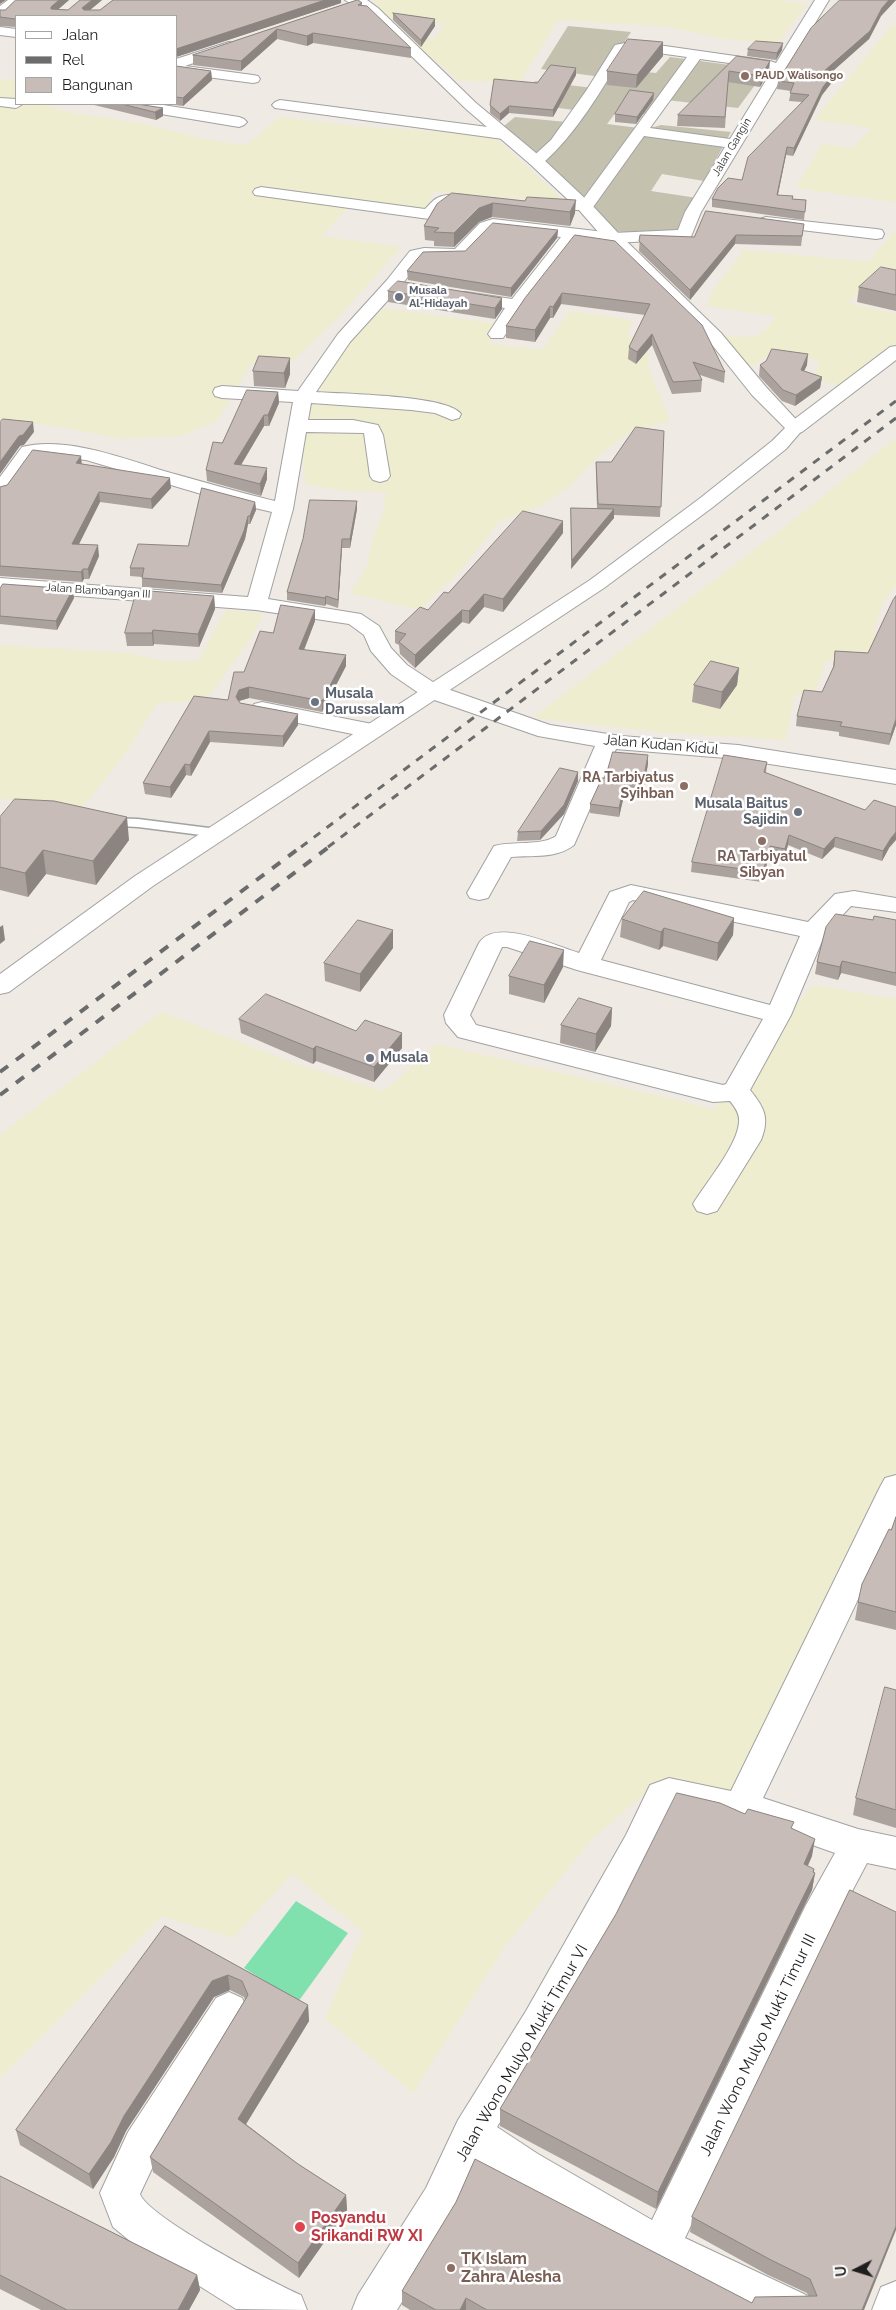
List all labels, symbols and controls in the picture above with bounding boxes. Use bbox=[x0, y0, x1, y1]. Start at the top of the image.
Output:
legend bbox=[15, 15, 178, 105]
text: Jalan bbox=[62, 26, 98, 44]
text: Rel bbox=[62, 51, 84, 69]
place label: PAUD Walisongo bbox=[755, 69, 843, 83]
marker: PAUD Walisongo bbox=[739, 70, 751, 82]
text: Bangunan bbox=[62, 76, 133, 94]
street label: Jalan Gangin bbox=[710, 116, 754, 178]
place label: Musala Al-Hidayah bbox=[409, 284, 467, 310]
marker: Musala Al-Hidayah bbox=[393, 291, 405, 303]
street label: Jalan Blambangan III bbox=[45, 581, 151, 601]
place label: Musala Darussalam bbox=[325, 686, 404, 719]
marker: Musala Darussalam bbox=[309, 696, 321, 708]
street label: Jalan Kudan Kidul bbox=[603, 732, 719, 758]
place label: RA Tarbiyatus Syihban bbox=[582, 770, 674, 802]
marker: RA Tarbiyatus Syihban bbox=[678, 780, 690, 792]
place label: Musala Baitus Sajidin bbox=[694, 796, 788, 829]
marker: Musala Baitus Sajidin bbox=[792, 806, 804, 818]
marker: RA Tarbiyatul Sibyan bbox=[756, 835, 768, 847]
place label: RA Tarbiyatul Sibyan bbox=[717, 849, 807, 882]
place label: Musala bbox=[380, 1050, 428, 1066]
marker: Musala bbox=[364, 1052, 376, 1064]
street label: Jalan Wono Mulyo Mukti Timur III bbox=[696, 1931, 820, 2159]
street label: Jalan Wono Mulyo Mukti Timur VI bbox=[452, 1941, 592, 2165]
place label: Posyandu Srikandi RW XI bbox=[311, 2208, 423, 2246]
marker: Posyandu Srikandi RW XI bbox=[293, 2220, 307, 2234]
north arrow bbox=[831, 2245, 881, 2295]
place label: TK Islam Zahra Alesha bbox=[461, 2249, 561, 2287]
marker: TK Islam Zahra Alesha bbox=[445, 2262, 457, 2274]
text: U bbox=[833, 2265, 849, 2277]

